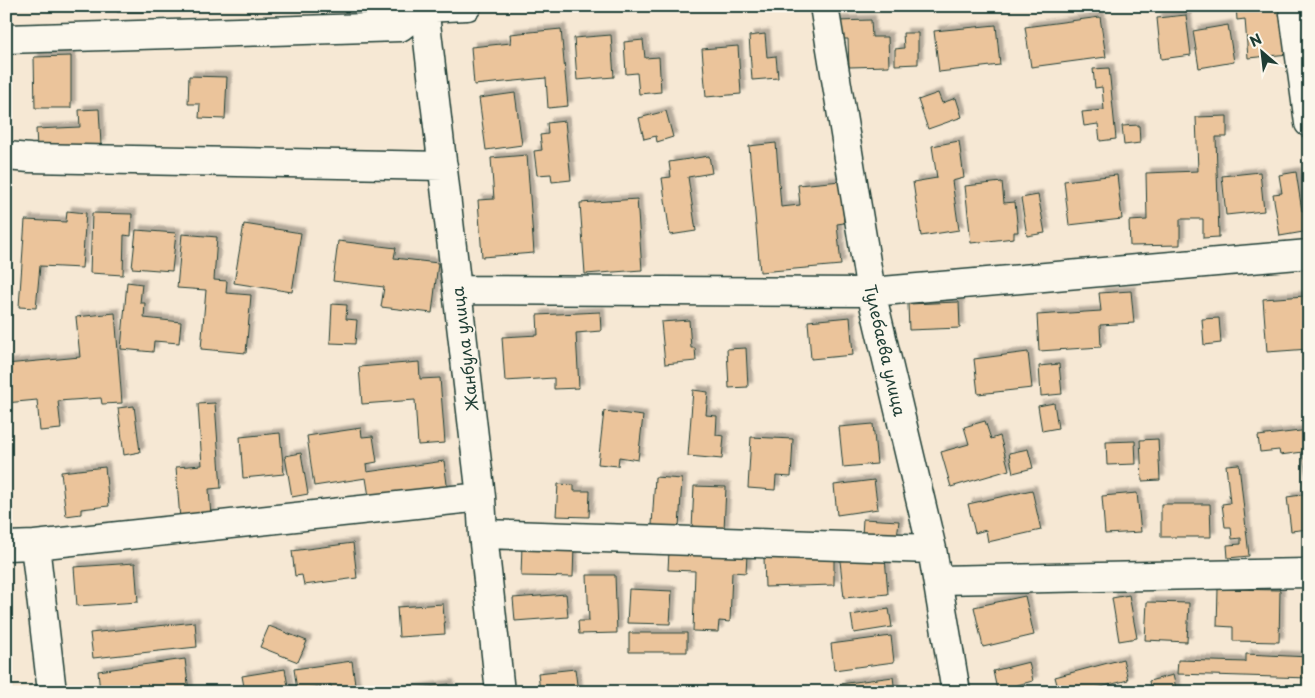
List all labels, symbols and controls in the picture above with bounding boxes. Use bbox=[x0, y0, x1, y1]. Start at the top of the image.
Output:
north arrow bbox=[1238, 28, 1288, 78]
text: N bbox=[1246, 28, 1265, 52]
street label: Тулебаева улица bbox=[859, 282, 913, 418]
street label: Жанбула улица bbox=[444, 286, 484, 413]

